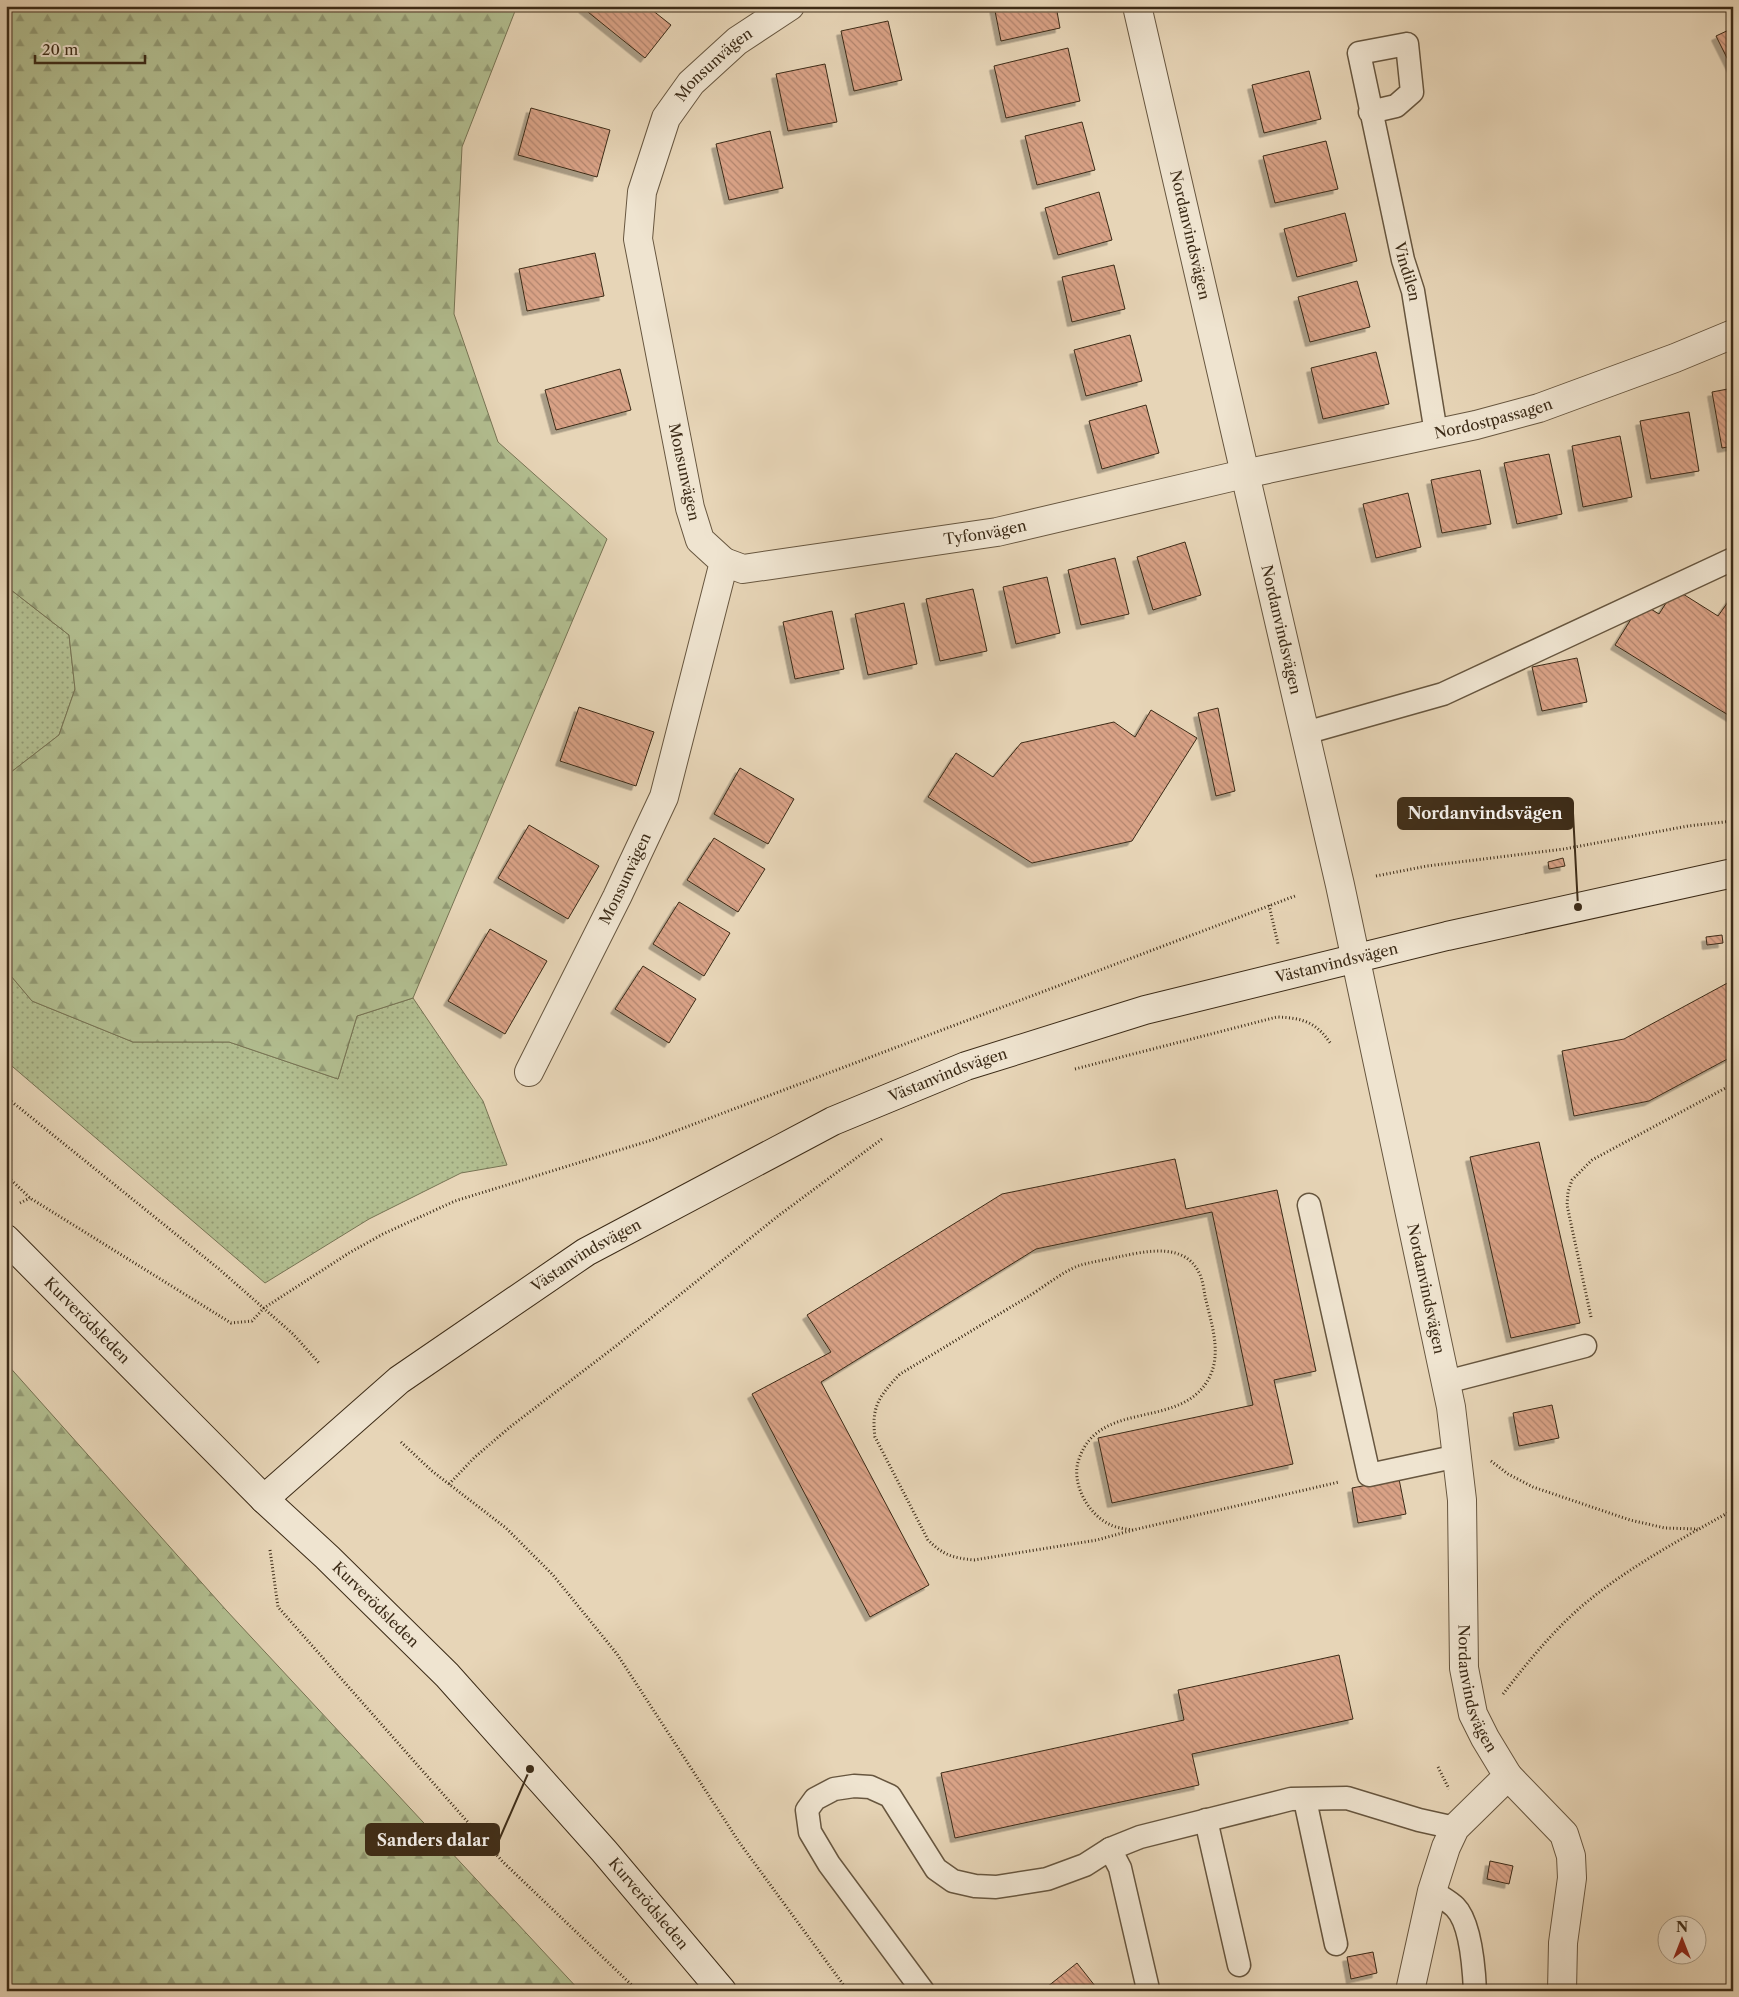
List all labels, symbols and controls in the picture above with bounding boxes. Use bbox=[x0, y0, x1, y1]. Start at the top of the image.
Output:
street label: Monsunvägen bbox=[671, 23, 756, 105]
scale bar bbox=[35, 32, 145, 64]
text: 20 m bbox=[42, 40, 78, 59]
street label: Nordanvindsvägen bbox=[1166, 168, 1215, 302]
street label: Vindilen bbox=[1390, 239, 1425, 303]
street label: Nordostpassagen bbox=[1432, 394, 1555, 443]
street label: Monsunvägen bbox=[665, 421, 704, 523]
street label: Tyfonvägen bbox=[942, 515, 1029, 549]
street label: Nordanvindsvägen bbox=[1257, 563, 1306, 697]
callout: Nordanvindsvägen bbox=[1398, 798, 1573, 829]
text: Nordanvindsvägen bbox=[1408, 803, 1562, 823]
street label: Monsunvägen bbox=[595, 829, 655, 928]
street label: Västanvindsvägen bbox=[1272, 938, 1400, 987]
street label: Västanvindsvägen bbox=[885, 1044, 1010, 1106]
street label: Västanvindsvägen bbox=[526, 1214, 645, 1296]
street label: Nordanvindsvägen bbox=[1403, 1222, 1450, 1356]
street label: Kurverödsleden bbox=[40, 1273, 135, 1368]
street label: Kurverödsleden bbox=[329, 1558, 424, 1652]
street label: Nordanvindsvägen bbox=[1454, 1624, 1502, 1756]
callout: Sanders dalar bbox=[366, 1824, 499, 1855]
text: Sanders dalar bbox=[377, 1830, 489, 1850]
street label: Kurverödsleden bbox=[605, 1854, 693, 1954]
north arrow bbox=[1656, 1914, 1706, 1964]
text: N bbox=[1676, 1918, 1688, 1936]

